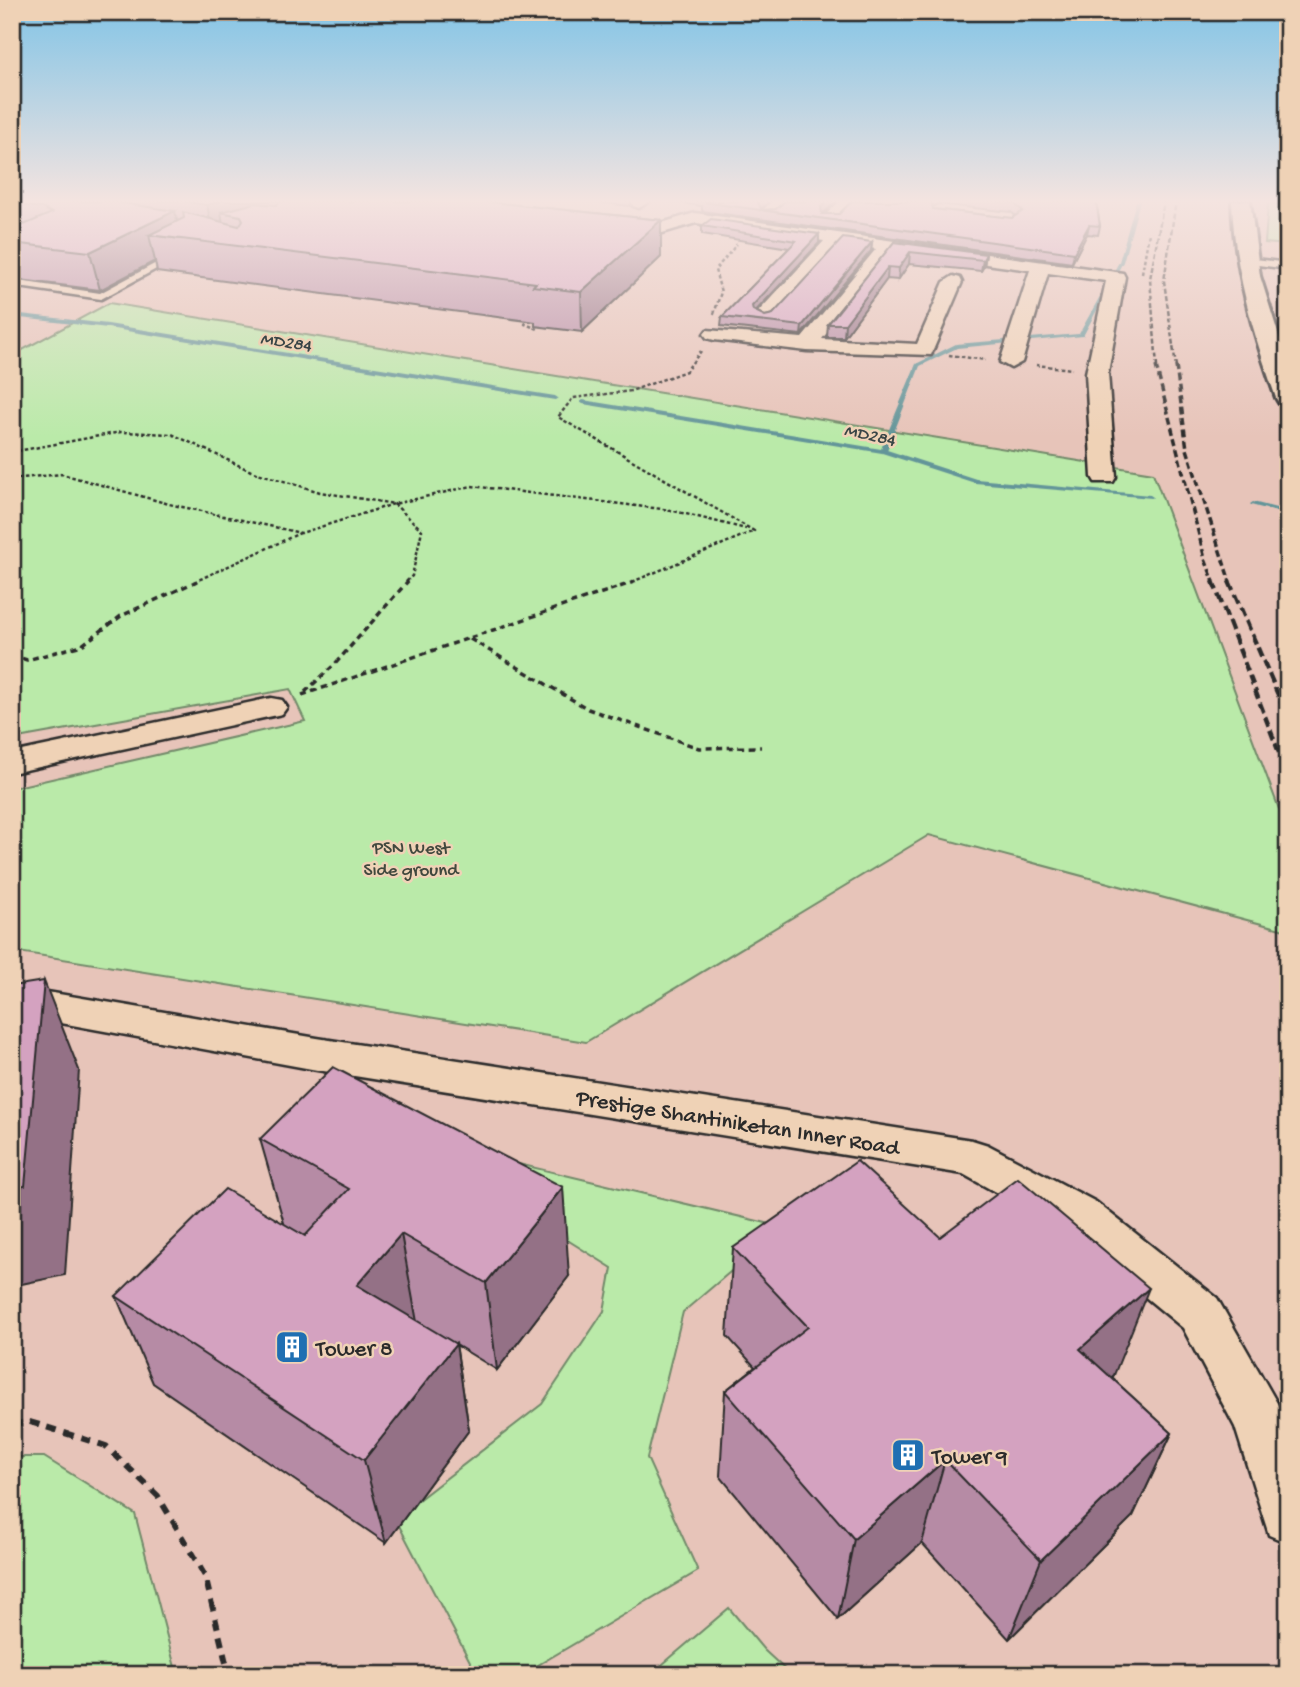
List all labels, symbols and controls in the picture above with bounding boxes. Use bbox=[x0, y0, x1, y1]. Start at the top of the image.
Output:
water label: MD284 bbox=[259, 329, 313, 358]
water label: MD284 bbox=[842, 421, 897, 452]
park label: PSN West Side ground bbox=[364, 838, 460, 883]
street label: Prestige Shantiniketan Inner Road bbox=[573, 1085, 902, 1164]
building icon: Tower 8 bbox=[273, 1328, 311, 1366]
place label: Tower 8 bbox=[314, 1337, 393, 1364]
building icon: Tower 9 bbox=[889, 1436, 927, 1474]
place label: Tower 9 bbox=[930, 1445, 1008, 1472]

